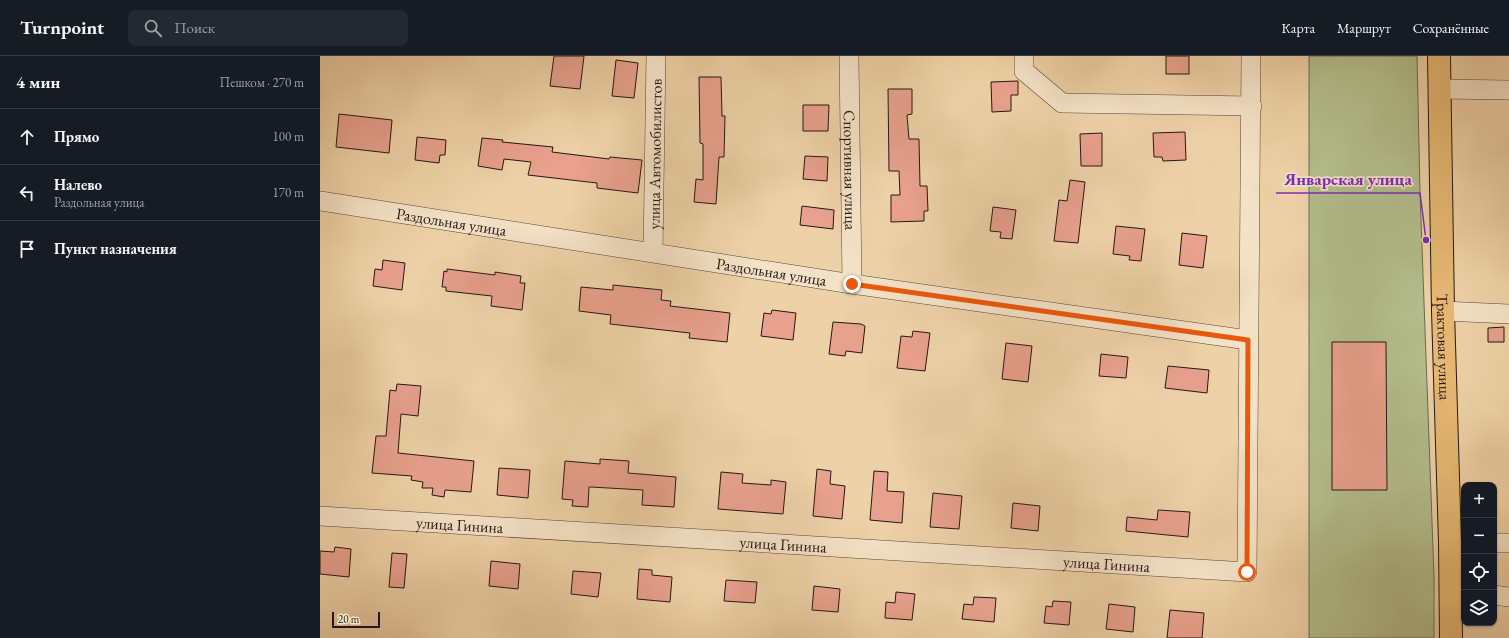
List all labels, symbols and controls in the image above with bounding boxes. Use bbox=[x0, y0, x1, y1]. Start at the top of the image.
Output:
search box bbox=[128, 10, 408, 46]
text: Turnpoint bbox=[20, 15, 104, 40]
icon: search bbox=[142, 17, 164, 39]
text: Поиск bbox=[174, 18, 215, 37]
text: Карта bbox=[1282, 19, 1315, 37]
text: Маршрут bbox=[1337, 19, 1391, 37]
text: Сохранённые bbox=[1413, 19, 1489, 37]
text: 4 мин bbox=[16, 71, 60, 93]
text: Пешком · 270 m bbox=[220, 74, 304, 91]
street label: улица Автомобилистов bbox=[643, 78, 667, 230]
street label: Спортивная улица bbox=[839, 110, 861, 231]
icon: ahead bbox=[16, 126, 38, 148]
text: Прямо bbox=[54, 127, 99, 146]
text: 100 m bbox=[273, 128, 304, 145]
callout: Январская улица bbox=[1276, 164, 1420, 193]
text: Январская улица bbox=[1283, 168, 1412, 190]
text: Налево bbox=[54, 175, 102, 194]
icon: left bbox=[16, 182, 38, 204]
text: 170 m bbox=[273, 184, 304, 201]
text: Раздольная улица bbox=[54, 194, 144, 211]
street label: Раздольная улица bbox=[395, 203, 509, 241]
icon: arrive bbox=[16, 238, 38, 260]
text: Пункт назначения bbox=[54, 239, 177, 258]
street label: Раздольная улица bbox=[715, 253, 829, 291]
route end bbox=[843, 275, 861, 293]
street label: Трактовая улица bbox=[1432, 294, 1456, 401]
map controls bbox=[1461, 482, 1497, 626]
button: + bbox=[1461, 482, 1497, 518]
street label: улица Гинина bbox=[416, 512, 505, 538]
button: − bbox=[1461, 518, 1497, 554]
street label: улица Гинина bbox=[739, 531, 828, 558]
street label: улица Гинина bbox=[1062, 551, 1151, 577]
button: locate bbox=[1461, 554, 1497, 590]
route start bbox=[1238, 563, 1256, 581]
button: layers bbox=[1461, 590, 1497, 626]
scale bar bbox=[332, 610, 380, 629]
text: 20 m bbox=[338, 612, 359, 626]

